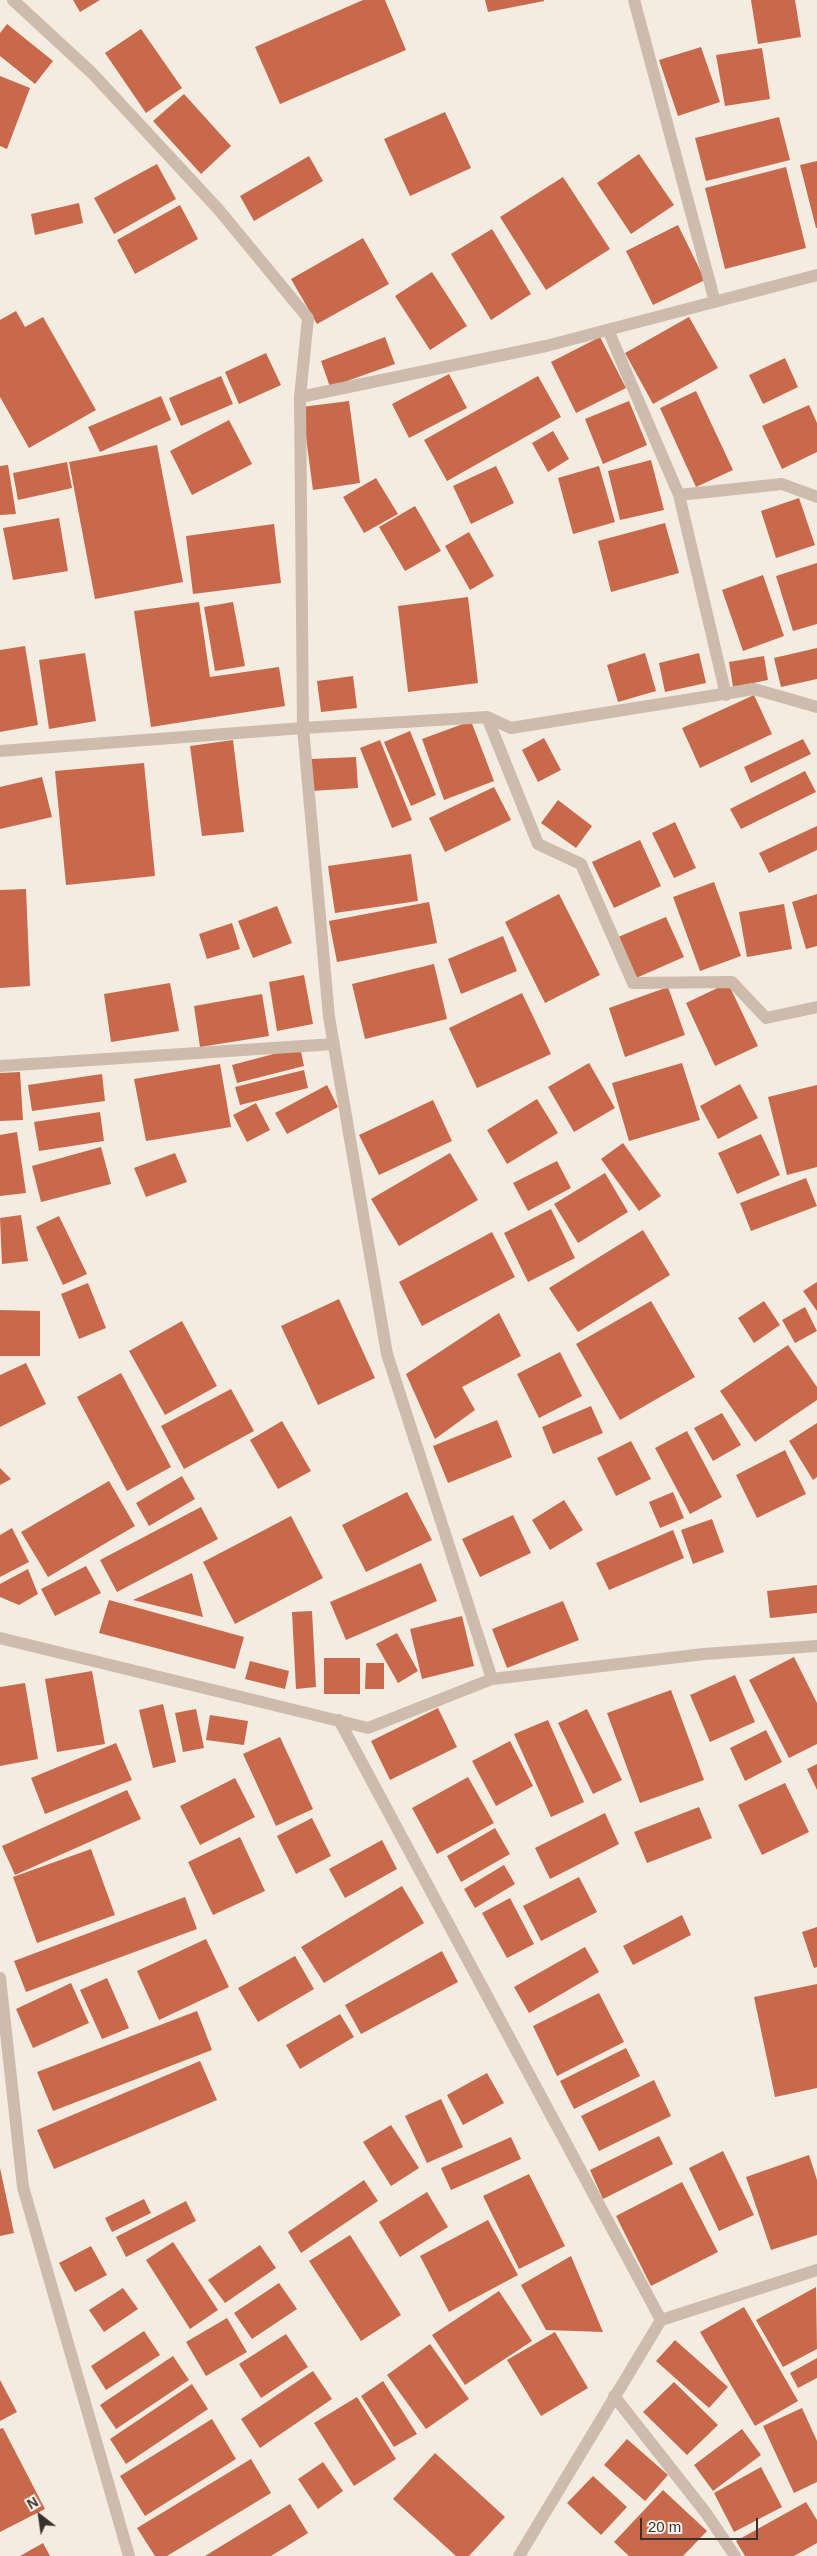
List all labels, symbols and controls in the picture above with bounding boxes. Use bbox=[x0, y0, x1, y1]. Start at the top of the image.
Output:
north arrow bbox=[15, 2491, 65, 2541]
text: N bbox=[24, 2494, 41, 2512]
scale bar bbox=[642, 2508, 760, 2540]
text: 20 m bbox=[648, 2518, 681, 2535]

